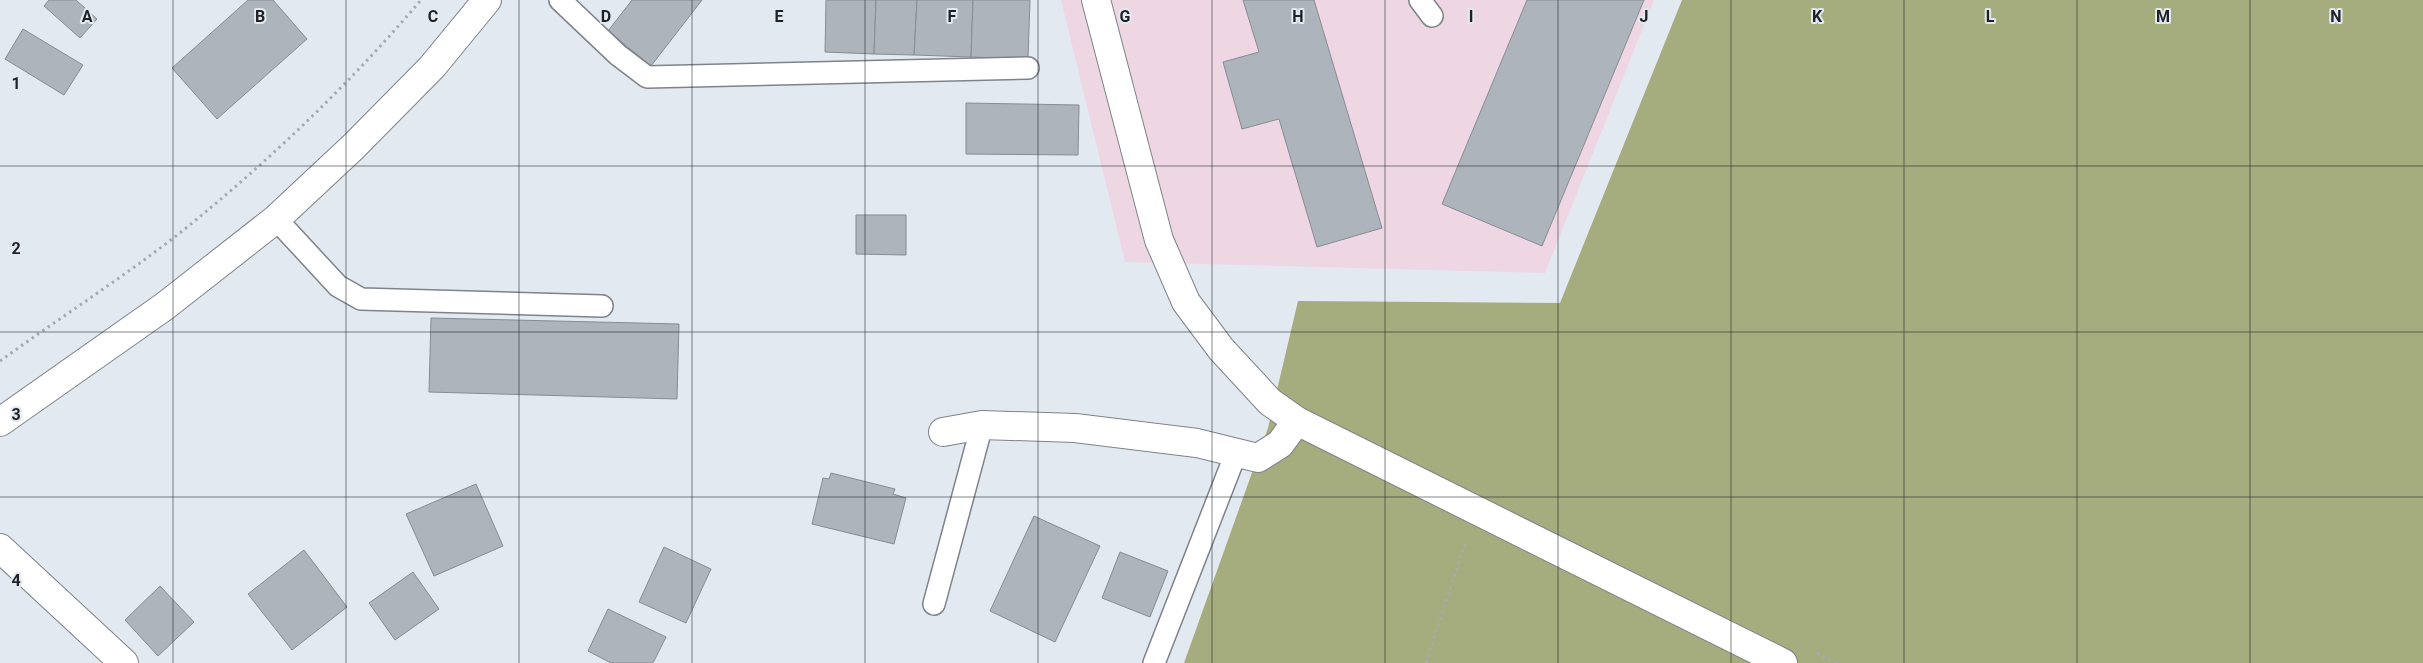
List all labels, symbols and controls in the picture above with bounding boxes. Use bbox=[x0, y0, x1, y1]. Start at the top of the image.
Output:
text: A bbox=[82, 7, 93, 26]
text: B bbox=[255, 7, 265, 26]
text: C bbox=[428, 7, 438, 26]
text: D bbox=[601, 7, 611, 26]
text: E bbox=[775, 7, 784, 26]
text: F bbox=[948, 7, 957, 26]
text: G bbox=[1120, 7, 1131, 26]
text: H bbox=[1292, 7, 1304, 26]
text: I bbox=[1469, 7, 1473, 26]
text: J bbox=[1640, 7, 1648, 26]
text: K bbox=[1812, 7, 1823, 26]
text: L bbox=[1986, 7, 1995, 26]
text: M bbox=[2156, 7, 2170, 26]
text: N bbox=[2330, 7, 2342, 26]
text: 1 bbox=[11, 74, 21, 93]
text: 2 bbox=[11, 239, 21, 258]
text: 3 bbox=[11, 405, 21, 424]
text: 4 bbox=[11, 571, 21, 590]

